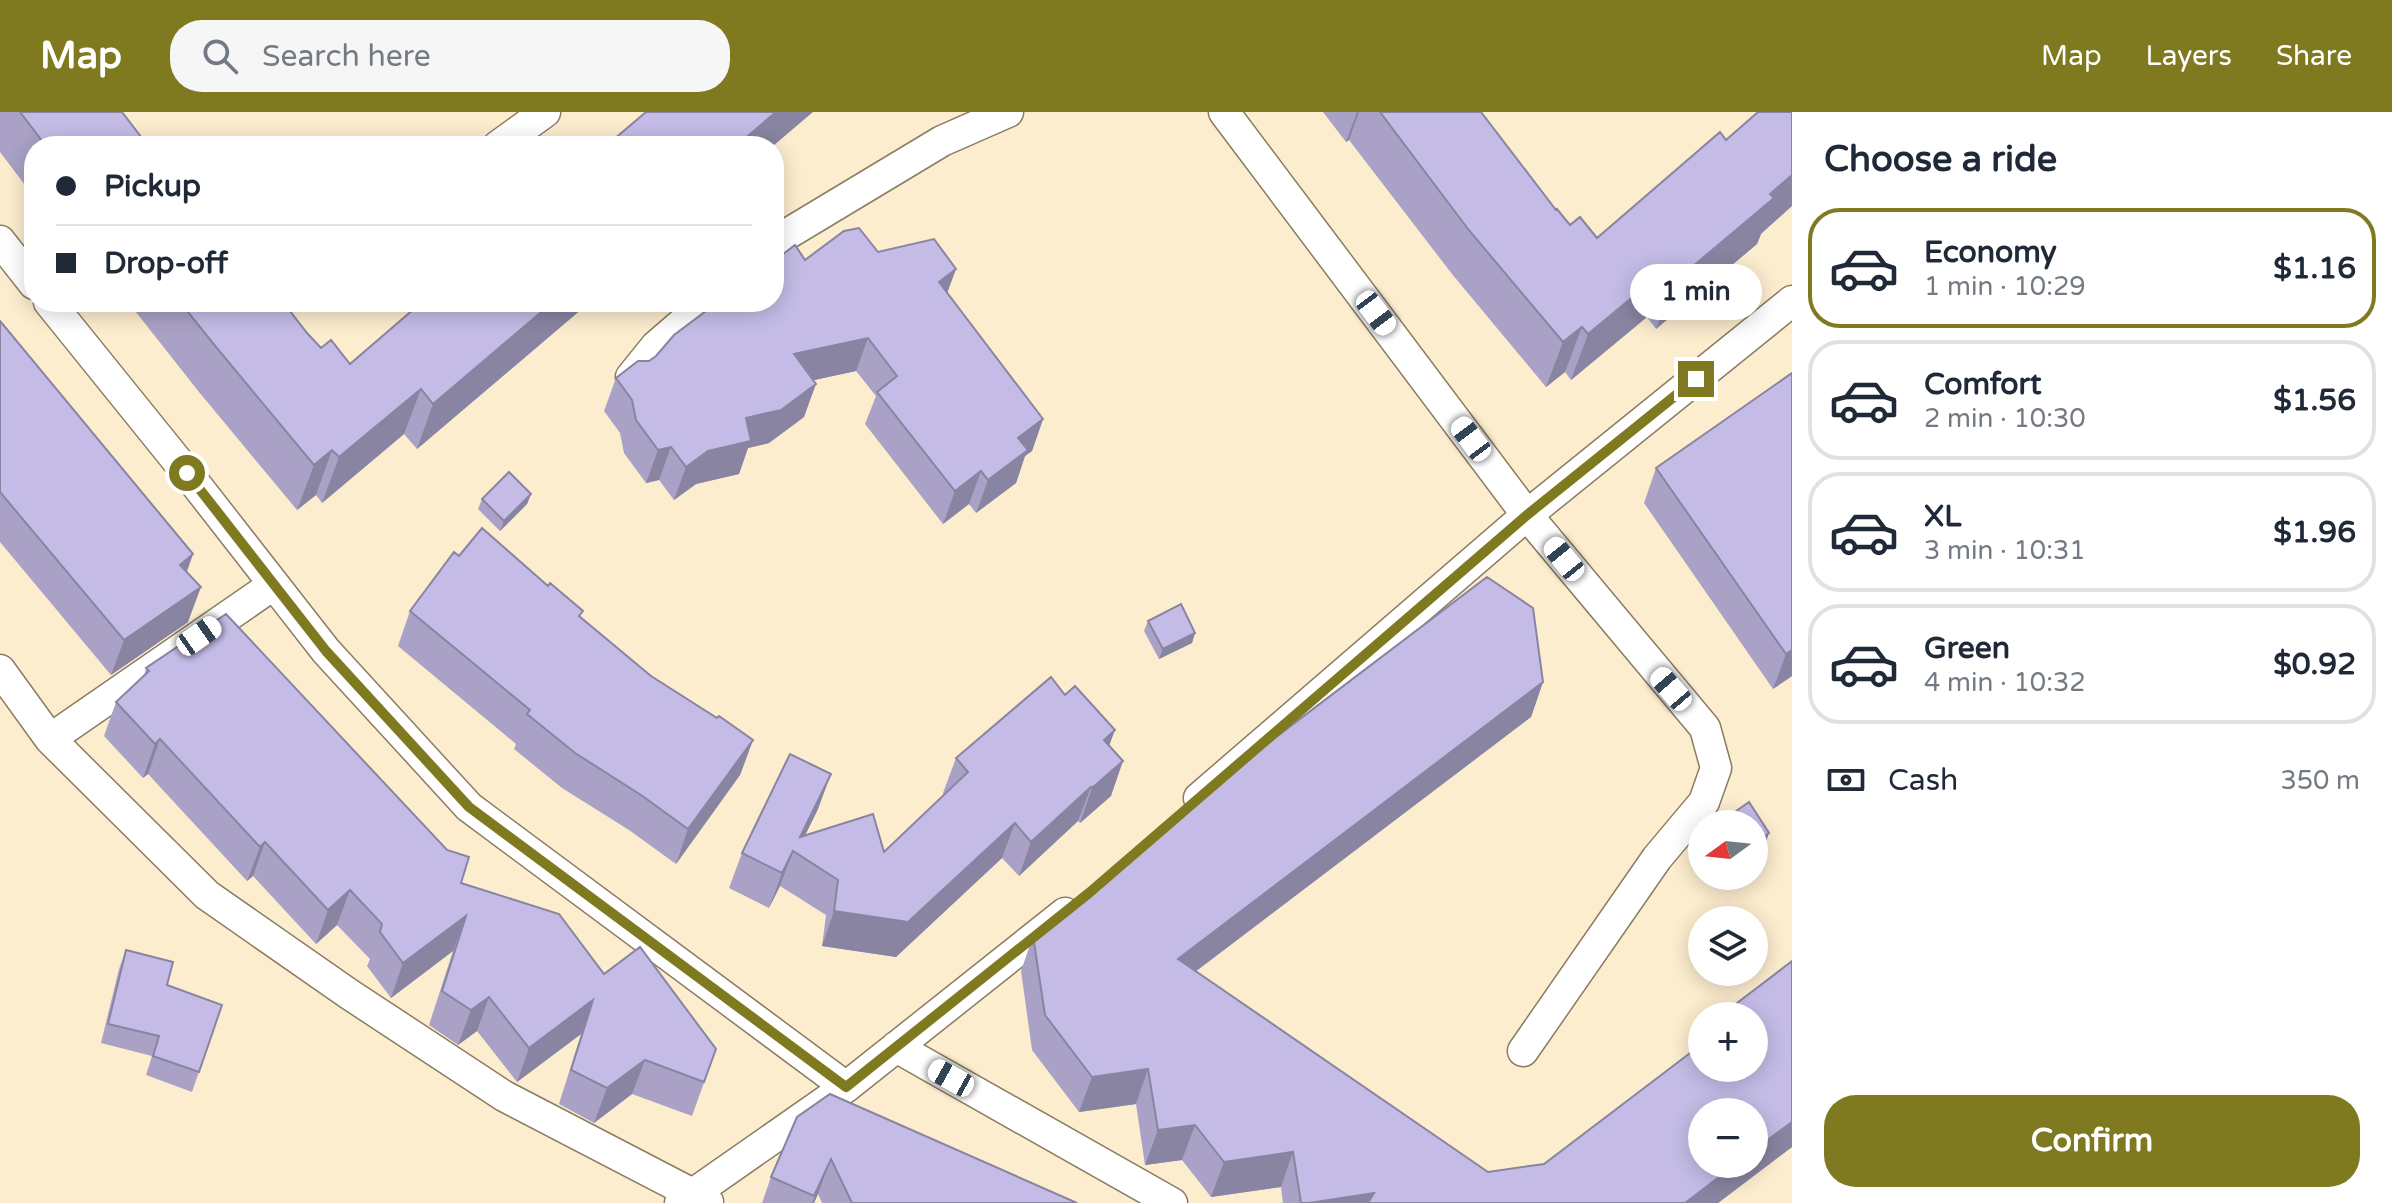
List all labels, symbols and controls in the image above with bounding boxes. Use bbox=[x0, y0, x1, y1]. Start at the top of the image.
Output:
search box bbox=[170, 20, 730, 92]
text: Map bbox=[40, 33, 122, 79]
icon: search bbox=[198, 34, 242, 78]
text: Search here bbox=[262, 38, 431, 75]
text: Map bbox=[2041, 39, 2102, 73]
text: Layers bbox=[2146, 39, 2232, 73]
text: Share bbox=[2276, 39, 2352, 73]
text: Choose a ride bbox=[1824, 138, 2057, 181]
text: Pickup bbox=[104, 168, 201, 205]
icon: car bbox=[1828, 232, 1900, 304]
text: Economy bbox=[1924, 234, 2057, 271]
text: Drop-off bbox=[104, 245, 228, 282]
text: $1.16 bbox=[2273, 250, 2356, 287]
callout: 1 min bbox=[1630, 263, 1762, 319]
text: 1 min · 10:29 bbox=[1924, 271, 2086, 302]
text: 1 min bbox=[1661, 276, 1731, 307]
car bbox=[1352, 287, 1400, 339]
route end bbox=[1678, 361, 1714, 397]
icon: car bbox=[1828, 364, 1900, 436]
text: Comfort bbox=[1924, 366, 2042, 403]
text: $1.56 bbox=[2273, 382, 2356, 419]
text: 2 min · 10:30 bbox=[1924, 403, 2086, 434]
car bbox=[1447, 413, 1495, 465]
route start bbox=[169, 455, 205, 491]
icon: car bbox=[1828, 496, 1900, 568]
text: XL bbox=[1924, 498, 1961, 535]
text: $1.96 bbox=[2273, 514, 2356, 551]
car bbox=[1540, 533, 1588, 585]
text: 3 min · 10:31 bbox=[1924, 535, 2086, 566]
car bbox=[172, 612, 226, 660]
icon: car bbox=[1828, 628, 1900, 700]
text: Green bbox=[1924, 630, 2010, 667]
text: $0.92 bbox=[2273, 646, 2356, 683]
car bbox=[1646, 663, 1696, 715]
text: 4 min · 10:32 bbox=[1924, 667, 2086, 698]
icon: cash bbox=[1824, 758, 1868, 802]
text: Cash bbox=[1888, 762, 1958, 799]
text: 350 m bbox=[2280, 765, 2360, 796]
north arrow bbox=[1688, 810, 1768, 890]
map controls bbox=[1688, 810, 1768, 1178]
button: layers bbox=[1688, 906, 1768, 986]
button: + bbox=[1688, 1002, 1768, 1082]
car bbox=[924, 1056, 978, 1100]
button: Confirm bbox=[1824, 1095, 2360, 1187]
button: − bbox=[1688, 1098, 1768, 1178]

